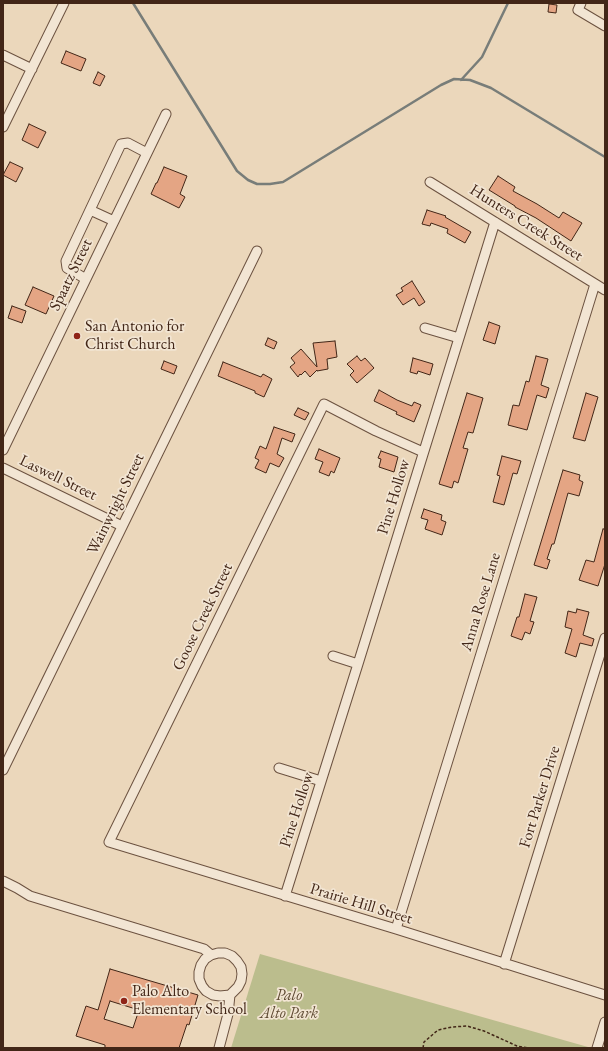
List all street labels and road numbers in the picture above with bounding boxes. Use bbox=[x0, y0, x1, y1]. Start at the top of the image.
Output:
street label: Hunters Creek Street bbox=[466, 180, 586, 266]
street label: Spaatz Street bbox=[45, 236, 97, 314]
street label: Wainwright Street bbox=[83, 450, 149, 558]
street label: Laswell Street bbox=[16, 451, 100, 505]
street label: Pine Hollow bbox=[373, 457, 415, 537]
street label: Anna Rose Lane bbox=[457, 550, 505, 654]
street label: Goose Creek Street bbox=[169, 560, 237, 674]
street label: Fort Parker Drive bbox=[515, 744, 565, 850]
street label: Pine Hollow bbox=[276, 770, 318, 850]
street label: Prairie Hill Street bbox=[307, 879, 415, 929]

